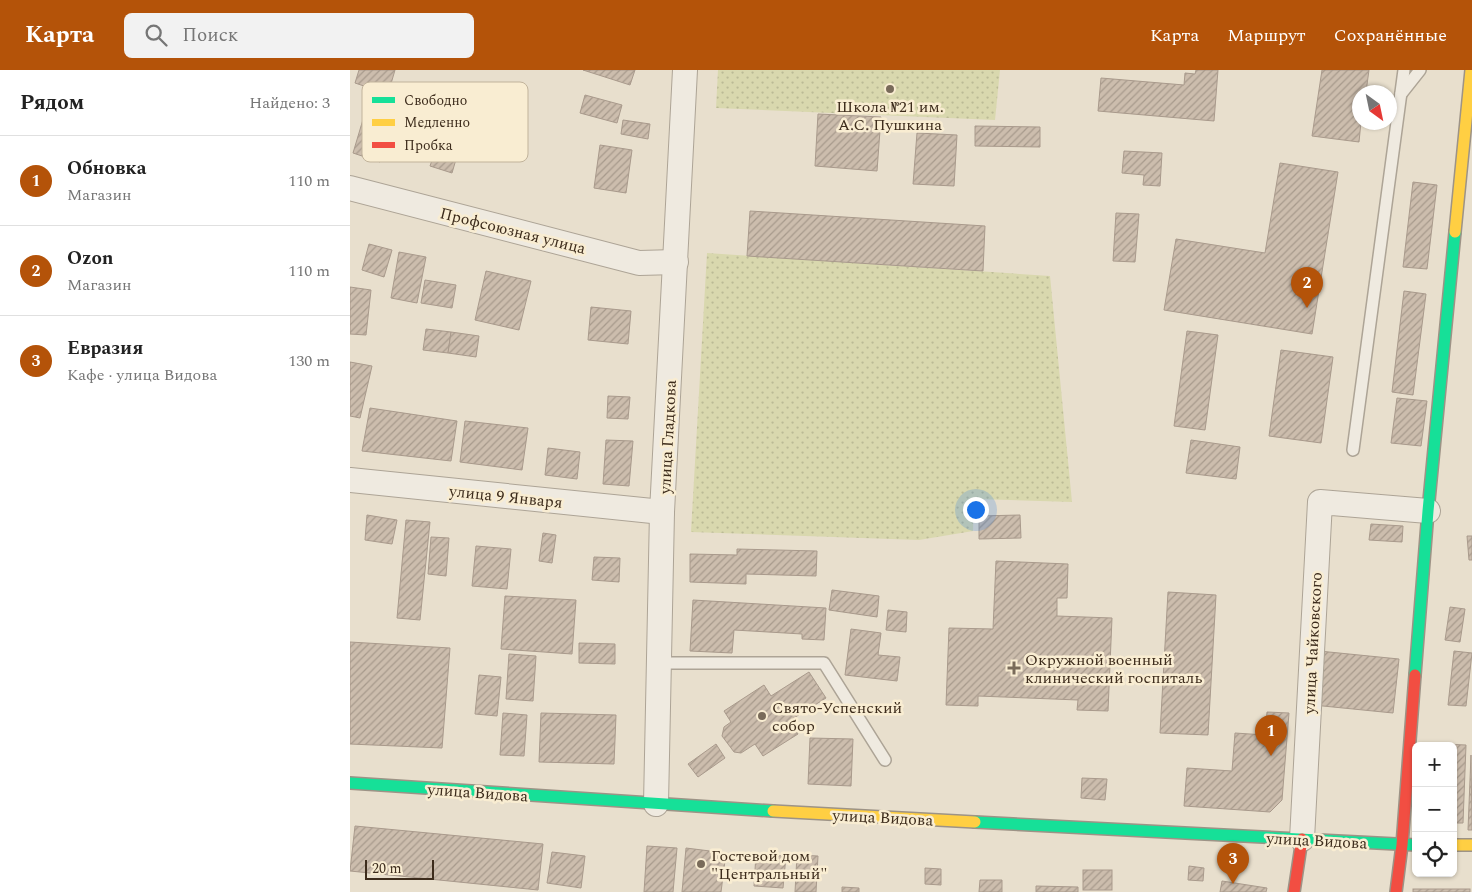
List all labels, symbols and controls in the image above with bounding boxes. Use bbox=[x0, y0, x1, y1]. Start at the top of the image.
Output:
search box bbox=[124, 13, 474, 58]
text: Карта bbox=[25, 17, 94, 53]
icon: search bbox=[142, 21, 170, 49]
text: Поиск bbox=[182, 21, 238, 50]
text: Карта bbox=[1150, 22, 1199, 49]
text: Маршрут bbox=[1227, 22, 1306, 49]
text: Сохранённые bbox=[1334, 22, 1447, 49]
legend bbox=[362, 82, 528, 162]
marker: Школа №21 им. А.С. Пушкина bbox=[884, 83, 896, 95]
north arrow bbox=[1352, 85, 1397, 130]
text: Рядом bbox=[20, 87, 84, 119]
text: Свободно bbox=[404, 90, 467, 111]
text: Найдено: 3 bbox=[249, 91, 330, 115]
place label: Школа №21 им. А.С. Пушкина bbox=[836, 95, 944, 137]
text: Медленно bbox=[404, 112, 470, 133]
text: Пробка bbox=[404, 135, 453, 156]
text: Обновка bbox=[67, 154, 146, 183]
text: 1 bbox=[32, 169, 40, 193]
text: 110 m bbox=[288, 169, 330, 193]
text: Магазин bbox=[67, 183, 131, 207]
street label: Профсоюзная улица bbox=[437, 201, 588, 261]
text: Ozon bbox=[67, 244, 114, 273]
text: 2 bbox=[32, 259, 40, 283]
text: 110 m bbox=[288, 259, 330, 283]
pin: 2 bbox=[1291, 267, 1323, 308]
text: Магазин bbox=[67, 273, 131, 297]
text: Евразия bbox=[67, 334, 143, 363]
text: 3 bbox=[32, 349, 40, 373]
text: 130 m bbox=[288, 349, 330, 373]
text: Кафе · улица Видова bbox=[67, 363, 217, 387]
street label: улица Гладкова bbox=[653, 379, 683, 496]
street label: улица 9 Января bbox=[447, 479, 564, 515]
your location bbox=[963, 497, 989, 523]
street label: улица Чайковского bbox=[1297, 571, 1329, 716]
place label: Окружной военный клинический госпиталь bbox=[1025, 648, 1202, 690]
marker: Окружной военный клинический госпиталь bbox=[1007, 661, 1021, 675]
place label: Свято-Успенский собор bbox=[772, 696, 902, 738]
marker: Свято-Успенский собор bbox=[756, 710, 768, 722]
pin: 1 bbox=[1255, 715, 1287, 756]
map controls bbox=[1412, 742, 1457, 877]
button: + bbox=[1412, 742, 1457, 787]
street label: улица Видова bbox=[426, 777, 529, 808]
button: − bbox=[1412, 787, 1457, 832]
street label: улица Видова bbox=[831, 803, 934, 833]
street label: улица Видова bbox=[1265, 826, 1368, 856]
button: locate bbox=[1412, 832, 1457, 877]
pin: 3 bbox=[1217, 843, 1249, 884]
place label: Гостевой дом "Центральный" bbox=[711, 844, 828, 886]
scale bar bbox=[365, 857, 434, 880]
text: 20 m bbox=[372, 858, 402, 879]
marker: Гостевой дом "Центральный" bbox=[695, 858, 707, 870]

